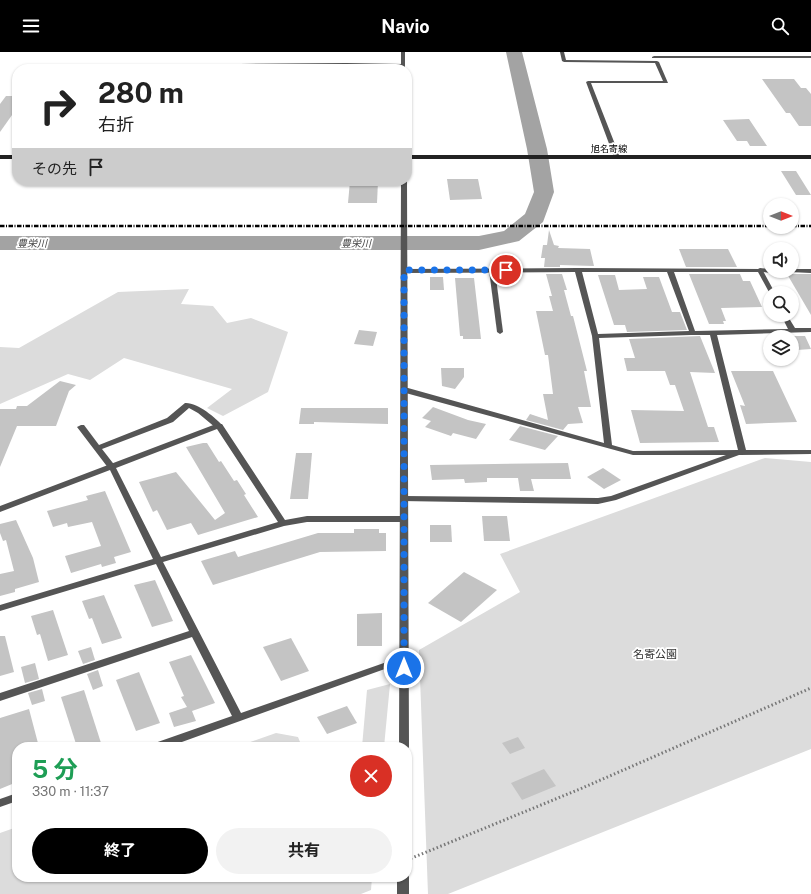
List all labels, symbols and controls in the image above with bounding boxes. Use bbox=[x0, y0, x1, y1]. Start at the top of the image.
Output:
icon: menu bbox=[20, 15, 42, 37]
icon: search bbox=[769, 15, 791, 37]
text: Navio bbox=[381, 16, 430, 37]
text: 280 m bbox=[98, 76, 184, 109]
icon: right bbox=[32, 80, 84, 132]
text: 右折 bbox=[98, 114, 134, 135]
street label: 旭名寄線 bbox=[591, 143, 628, 154]
icon: arrive bbox=[85, 156, 107, 178]
text: その先 bbox=[32, 160, 77, 177]
north arrow bbox=[763, 198, 799, 234]
map controls bbox=[763, 198, 799, 366]
water label: 豊栄川 bbox=[17, 237, 48, 249]
water label: 豊栄川 bbox=[341, 237, 372, 249]
button: sound bbox=[763, 242, 799, 278]
pin bbox=[489, 253, 523, 287]
icon: arrive bbox=[495, 259, 517, 281]
button: search bbox=[763, 286, 799, 322]
button: layers bbox=[763, 330, 799, 366]
position arrow bbox=[383, 647, 425, 689]
park label: 名寄公園 bbox=[633, 648, 677, 660]
text: 5 分 bbox=[32, 755, 78, 783]
button: close bbox=[350, 755, 392, 797]
text: 330 m · 11:37 bbox=[32, 784, 109, 799]
button: 終了 bbox=[32, 828, 208, 874]
button: 共有 bbox=[216, 828, 392, 874]

